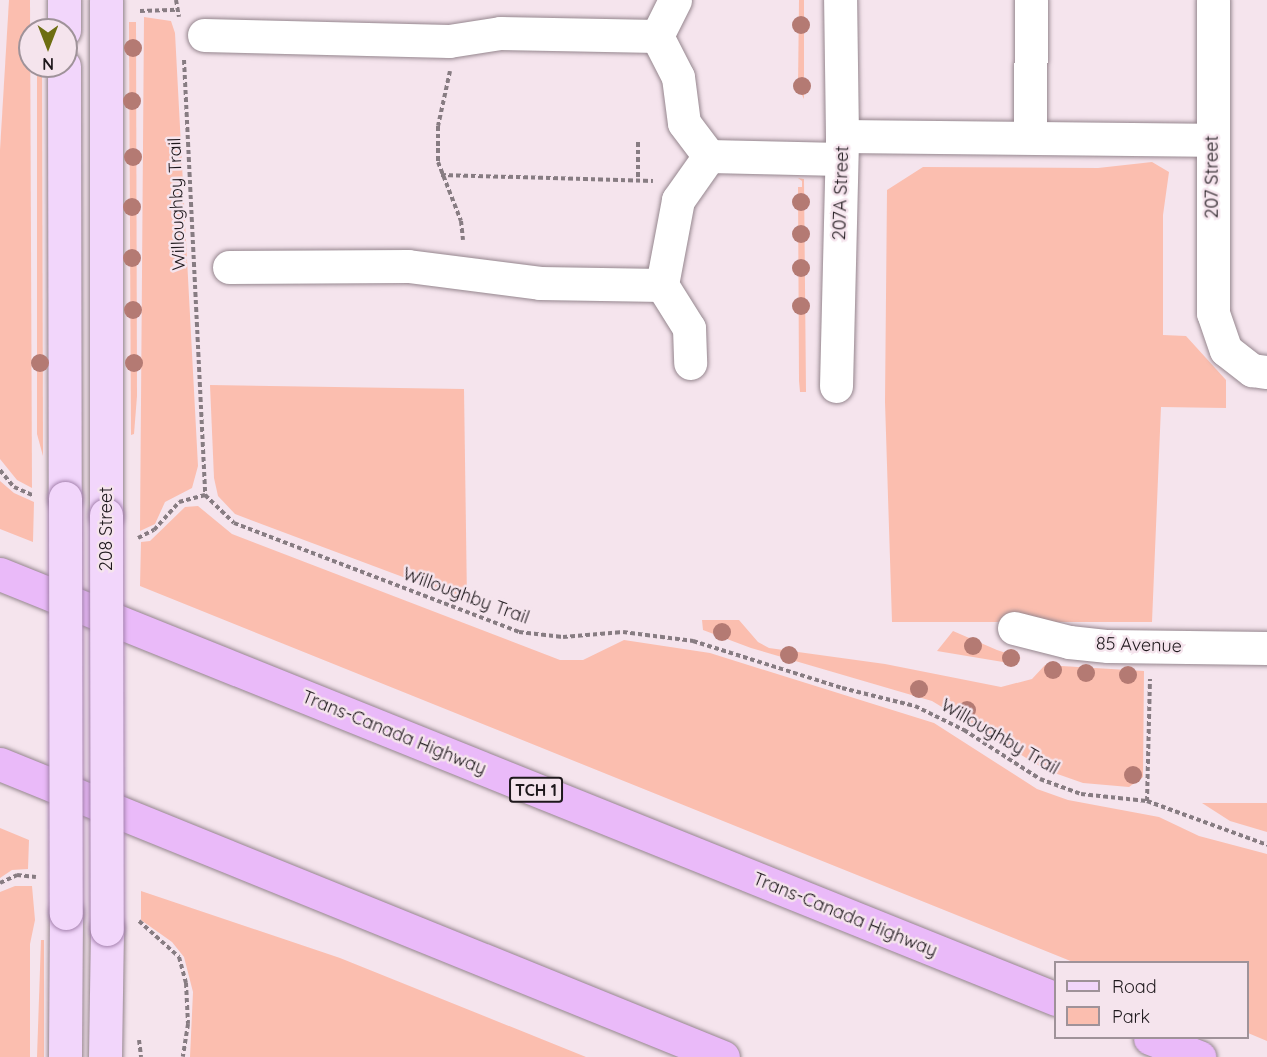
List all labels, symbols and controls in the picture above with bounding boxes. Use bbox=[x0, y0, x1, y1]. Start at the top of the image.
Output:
north arrow bbox=[18, 18, 78, 78]
text: N bbox=[42, 54, 54, 74]
street label: 207 Street bbox=[1201, 135, 1223, 219]
street label: Willoughby Trail bbox=[164, 137, 190, 271]
street label: 207A Street bbox=[829, 145, 853, 241]
street label: 208 Street bbox=[95, 487, 117, 571]
street label: Willoughby Trail bbox=[400, 563, 532, 629]
street label: 85 Avenue bbox=[1096, 633, 1182, 657]
street label: Trans-Canada Highway bbox=[299, 686, 489, 780]
street label: Willoughby Trail bbox=[937, 694, 1063, 780]
road number: TCH 1 bbox=[509, 777, 563, 803]
street label: Trans-Canada Highway bbox=[750, 868, 940, 962]
legend bbox=[1054, 961, 1249, 1039]
text: Road bbox=[1112, 975, 1157, 998]
text: Park bbox=[1112, 1005, 1150, 1028]

